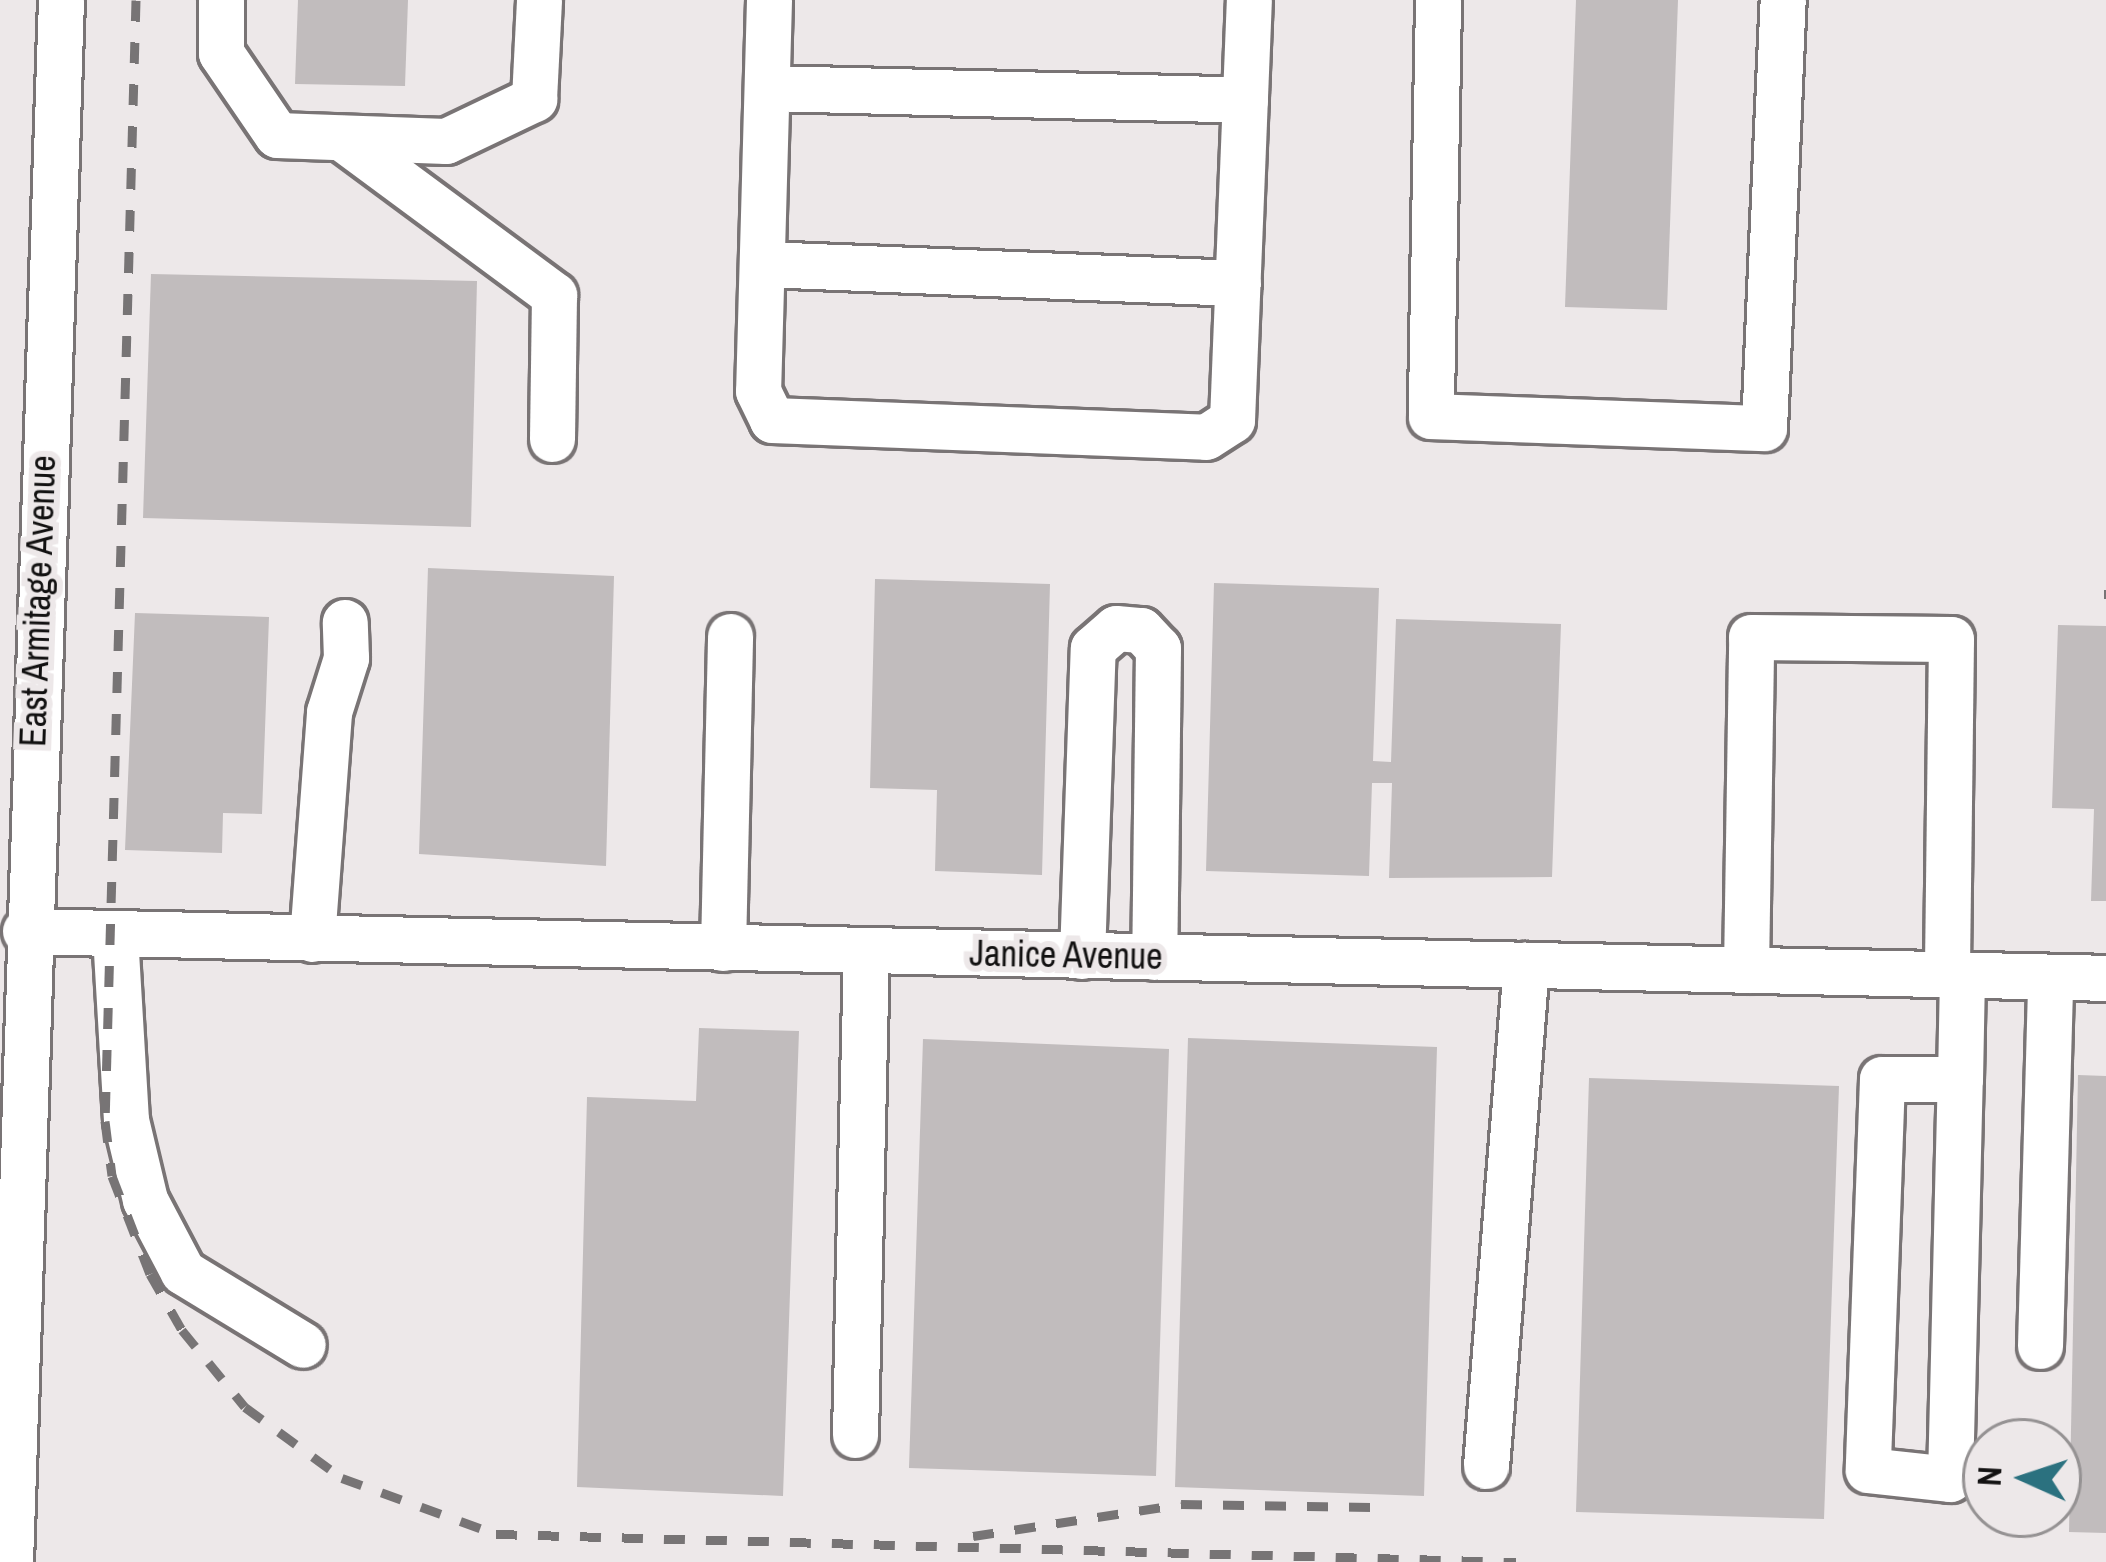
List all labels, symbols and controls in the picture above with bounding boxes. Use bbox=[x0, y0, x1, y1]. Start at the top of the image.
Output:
street label: East Armitage Avenue bbox=[11, 453, 65, 749]
street label: Janice Avenue bbox=[968, 932, 1164, 978]
north arrow bbox=[1962, 1418, 2082, 1538]
text: N bbox=[1967, 1465, 2012, 1487]

